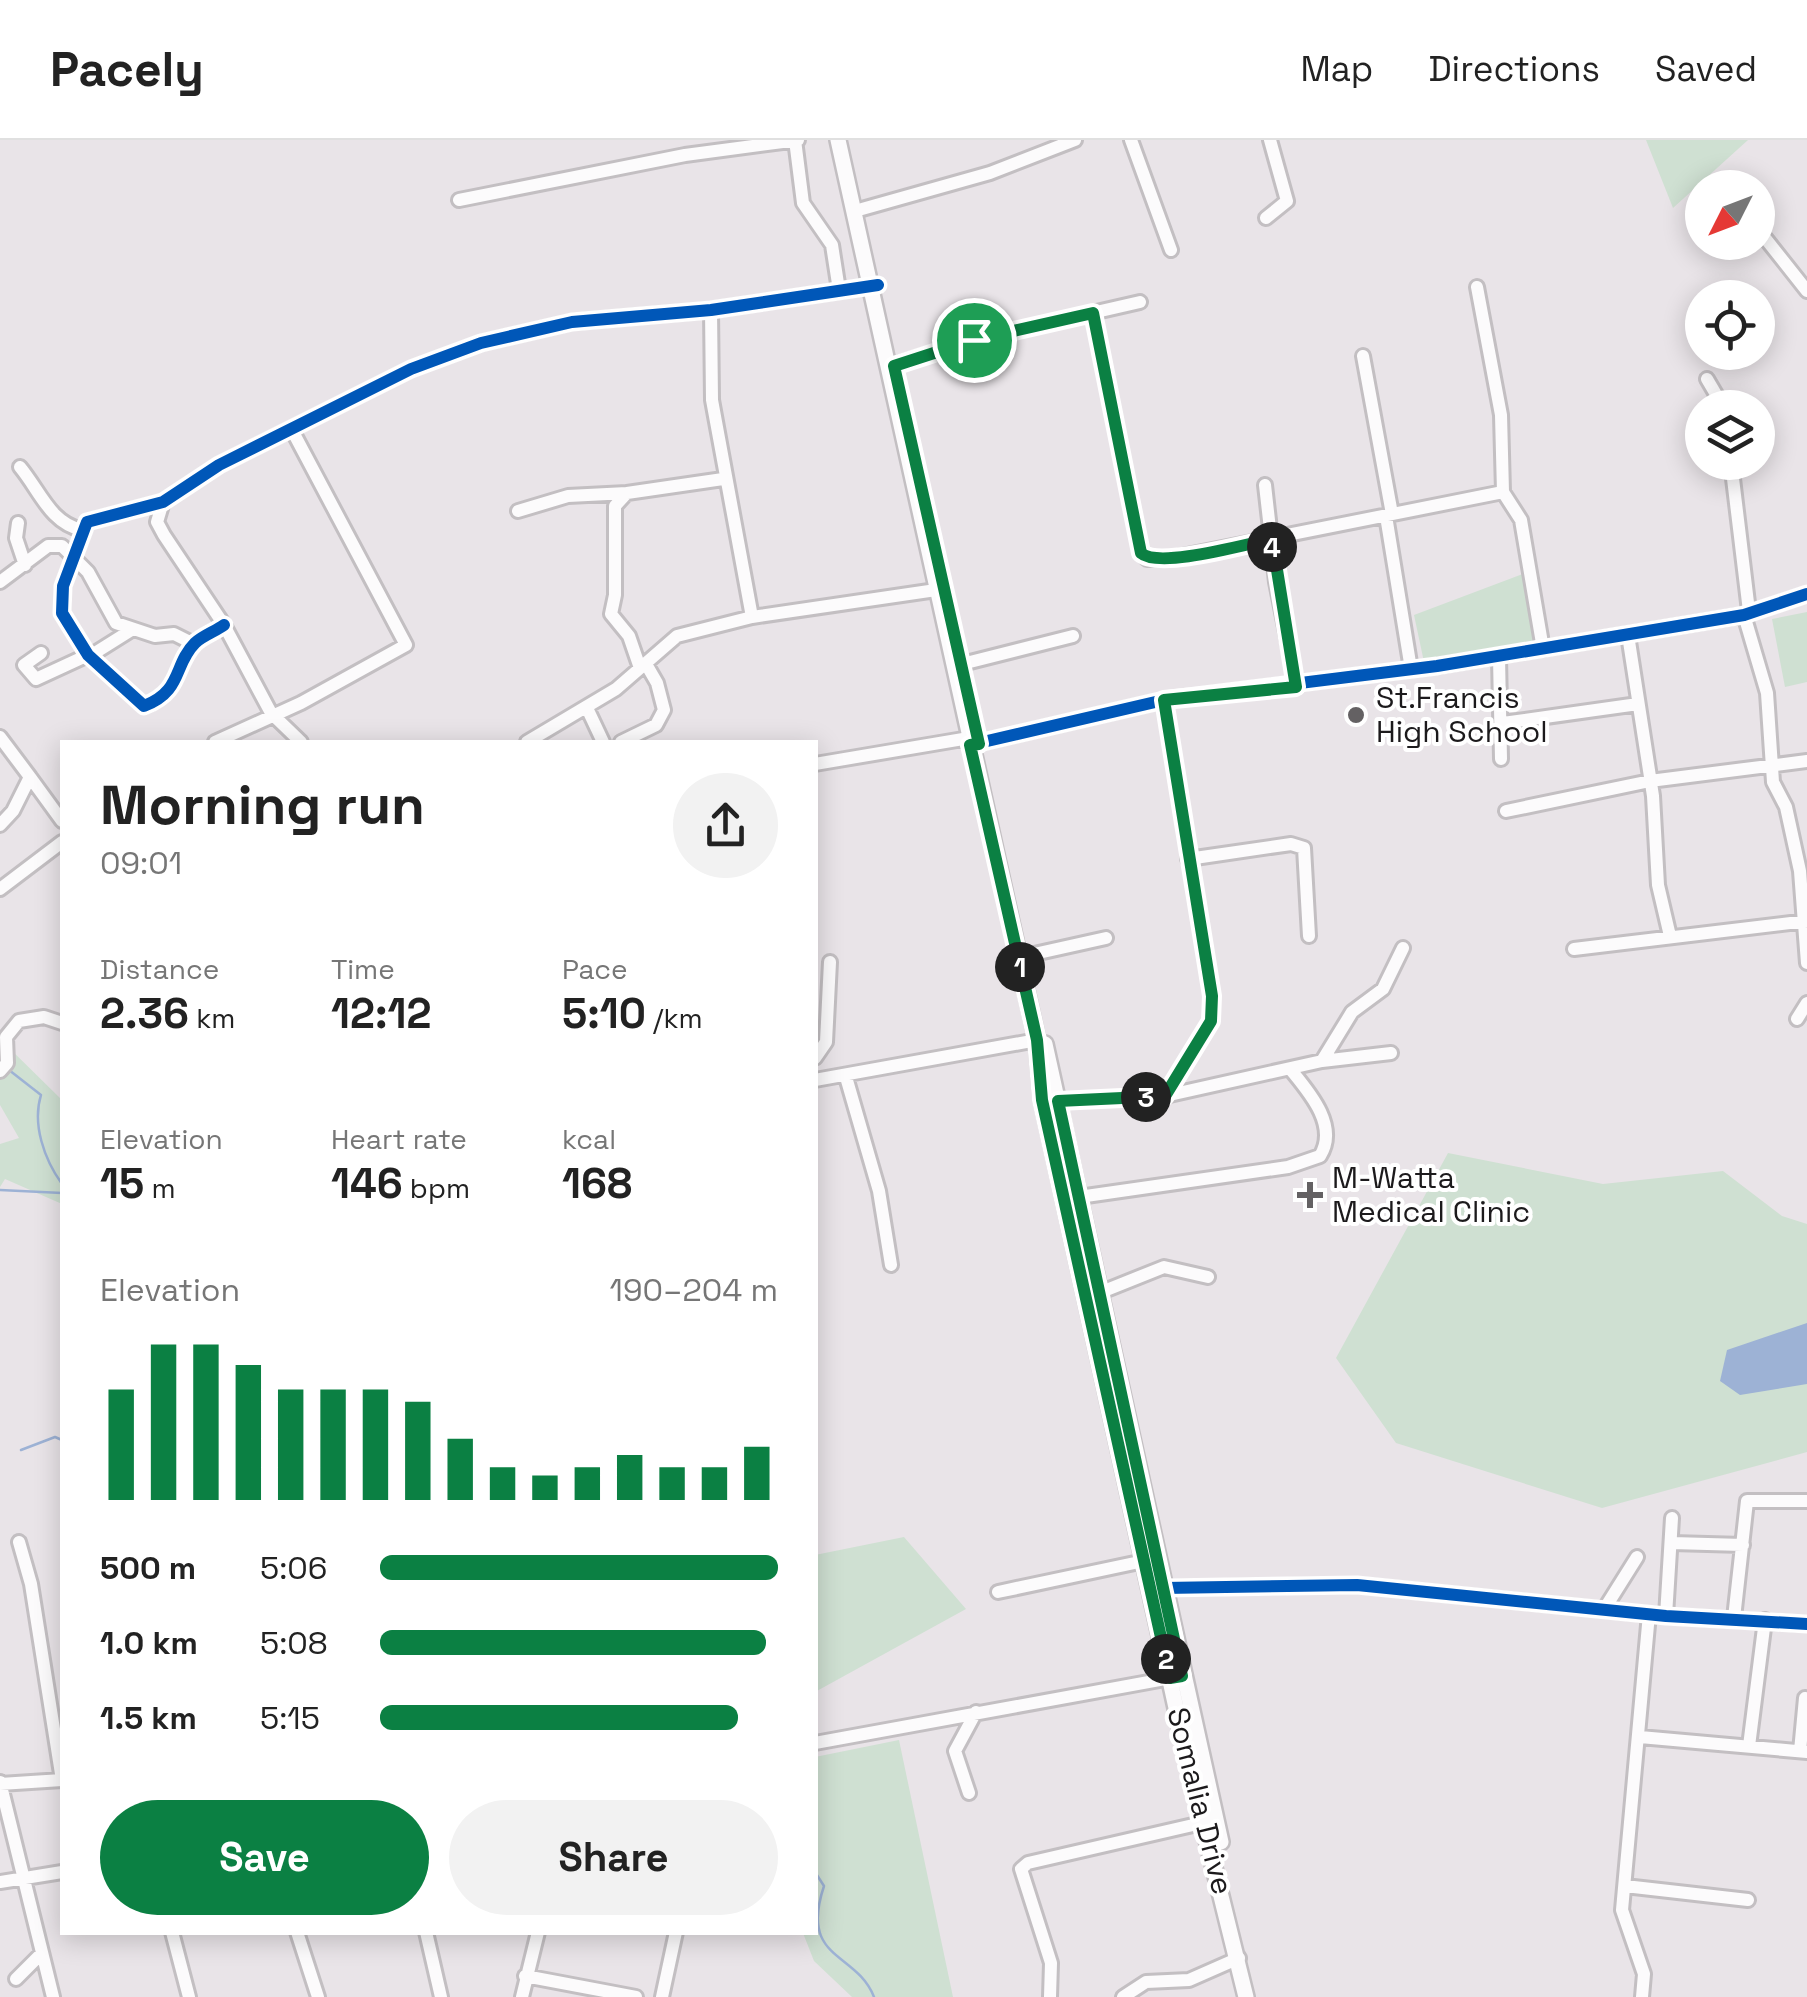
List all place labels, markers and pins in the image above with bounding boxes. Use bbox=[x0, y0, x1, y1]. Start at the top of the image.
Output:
pin bbox=[932, 298, 1017, 383]
pin: 4 bbox=[1247, 522, 1297, 572]
place label: St.Francis High School bbox=[1376, 678, 1548, 751]
marker: St.Francis High School bbox=[1345, 704, 1367, 726]
pin: 1 bbox=[995, 942, 1045, 992]
pin: 3 bbox=[1121, 1072, 1171, 1122]
place label: M-Watta Medical Clinic bbox=[1332, 1158, 1530, 1231]
marker: M-Watta Medical Clinic bbox=[1297, 1182, 1323, 1208]
pin: 2 bbox=[1141, 1634, 1191, 1684]

